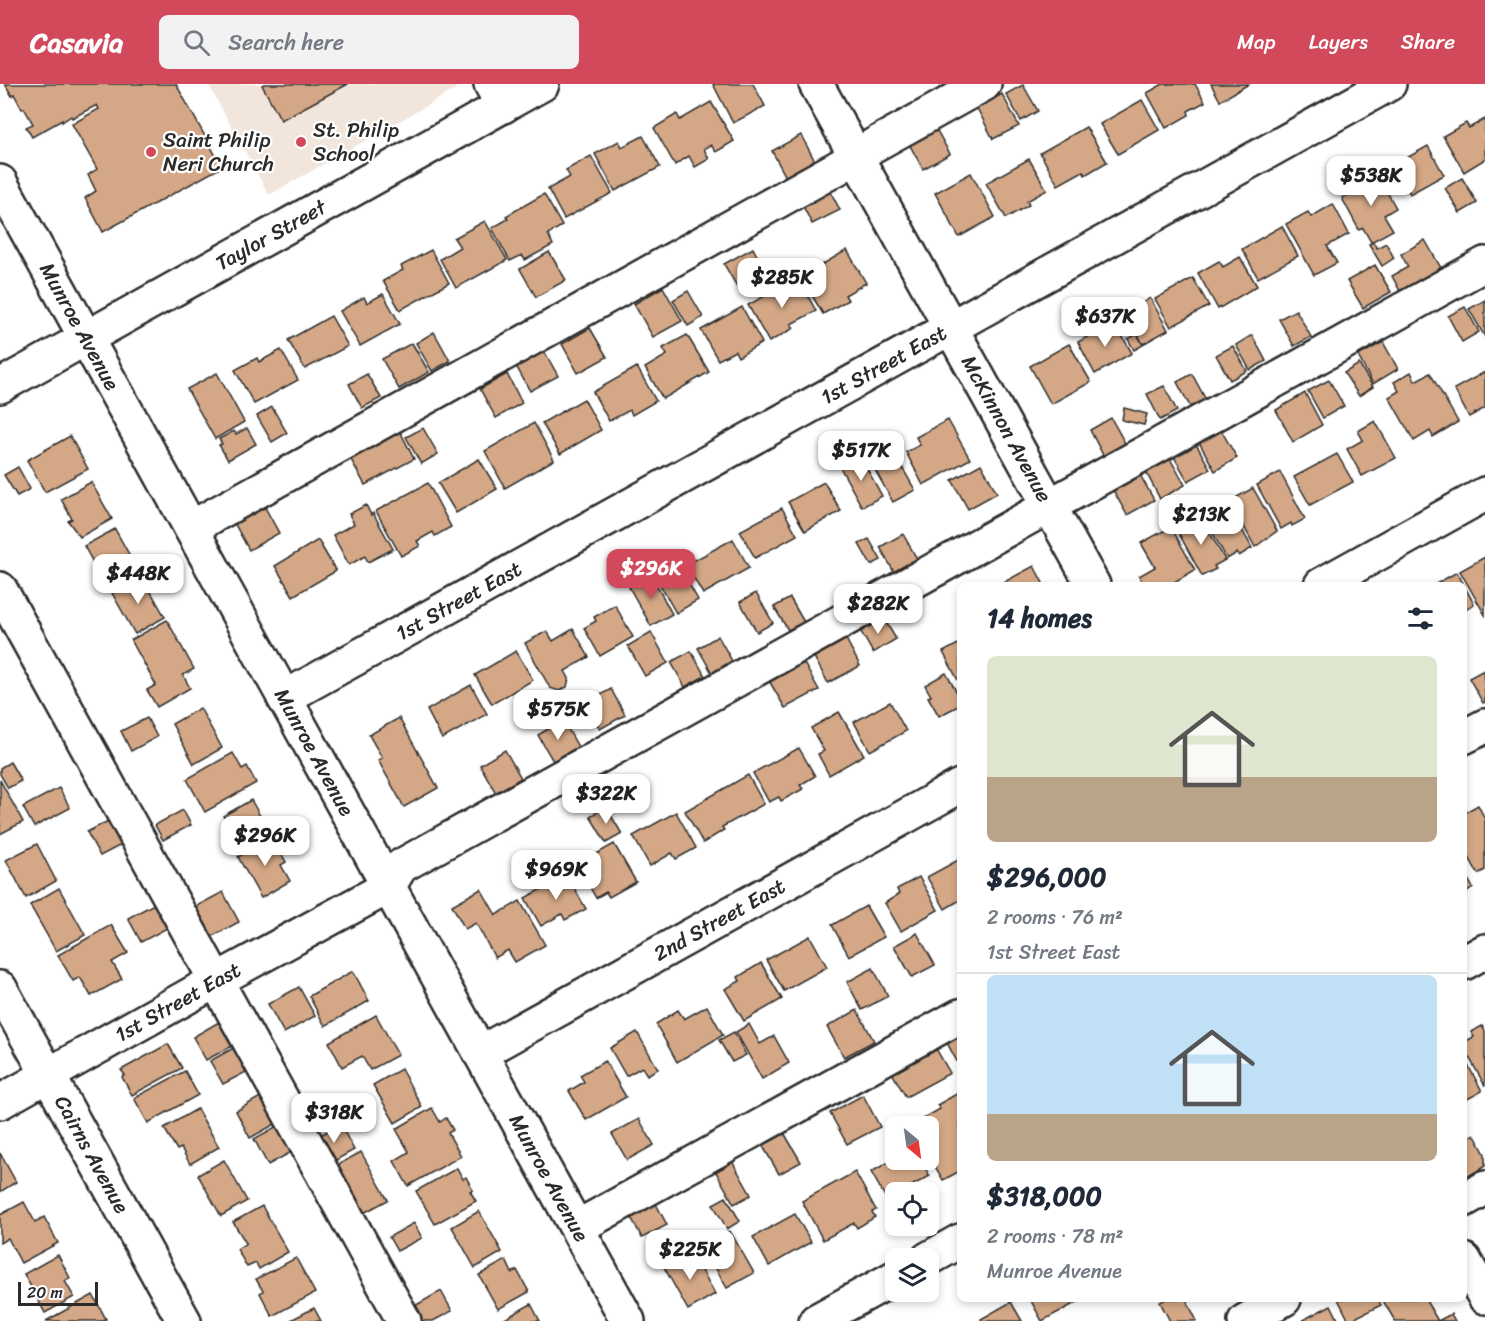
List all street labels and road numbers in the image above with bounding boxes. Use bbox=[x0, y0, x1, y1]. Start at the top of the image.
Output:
street label: Taylor Street bbox=[208, 188, 335, 282]
street label: Munroe Avenue bbox=[29, 255, 131, 398]
street label: 1st Street East bbox=[813, 314, 954, 415]
street label: McKinnon Avenue bbox=[950, 348, 1063, 510]
street label: 1st Street East bbox=[388, 550, 529, 651]
street label: Munroe Avenue bbox=[263, 681, 365, 823]
street label: 2nd Street East bbox=[646, 868, 793, 972]
street label: 1st Street East bbox=[108, 951, 248, 1053]
street label: Cairns Avenue bbox=[44, 1088, 140, 1221]
street label: Munroe Avenue bbox=[498, 1106, 600, 1249]

